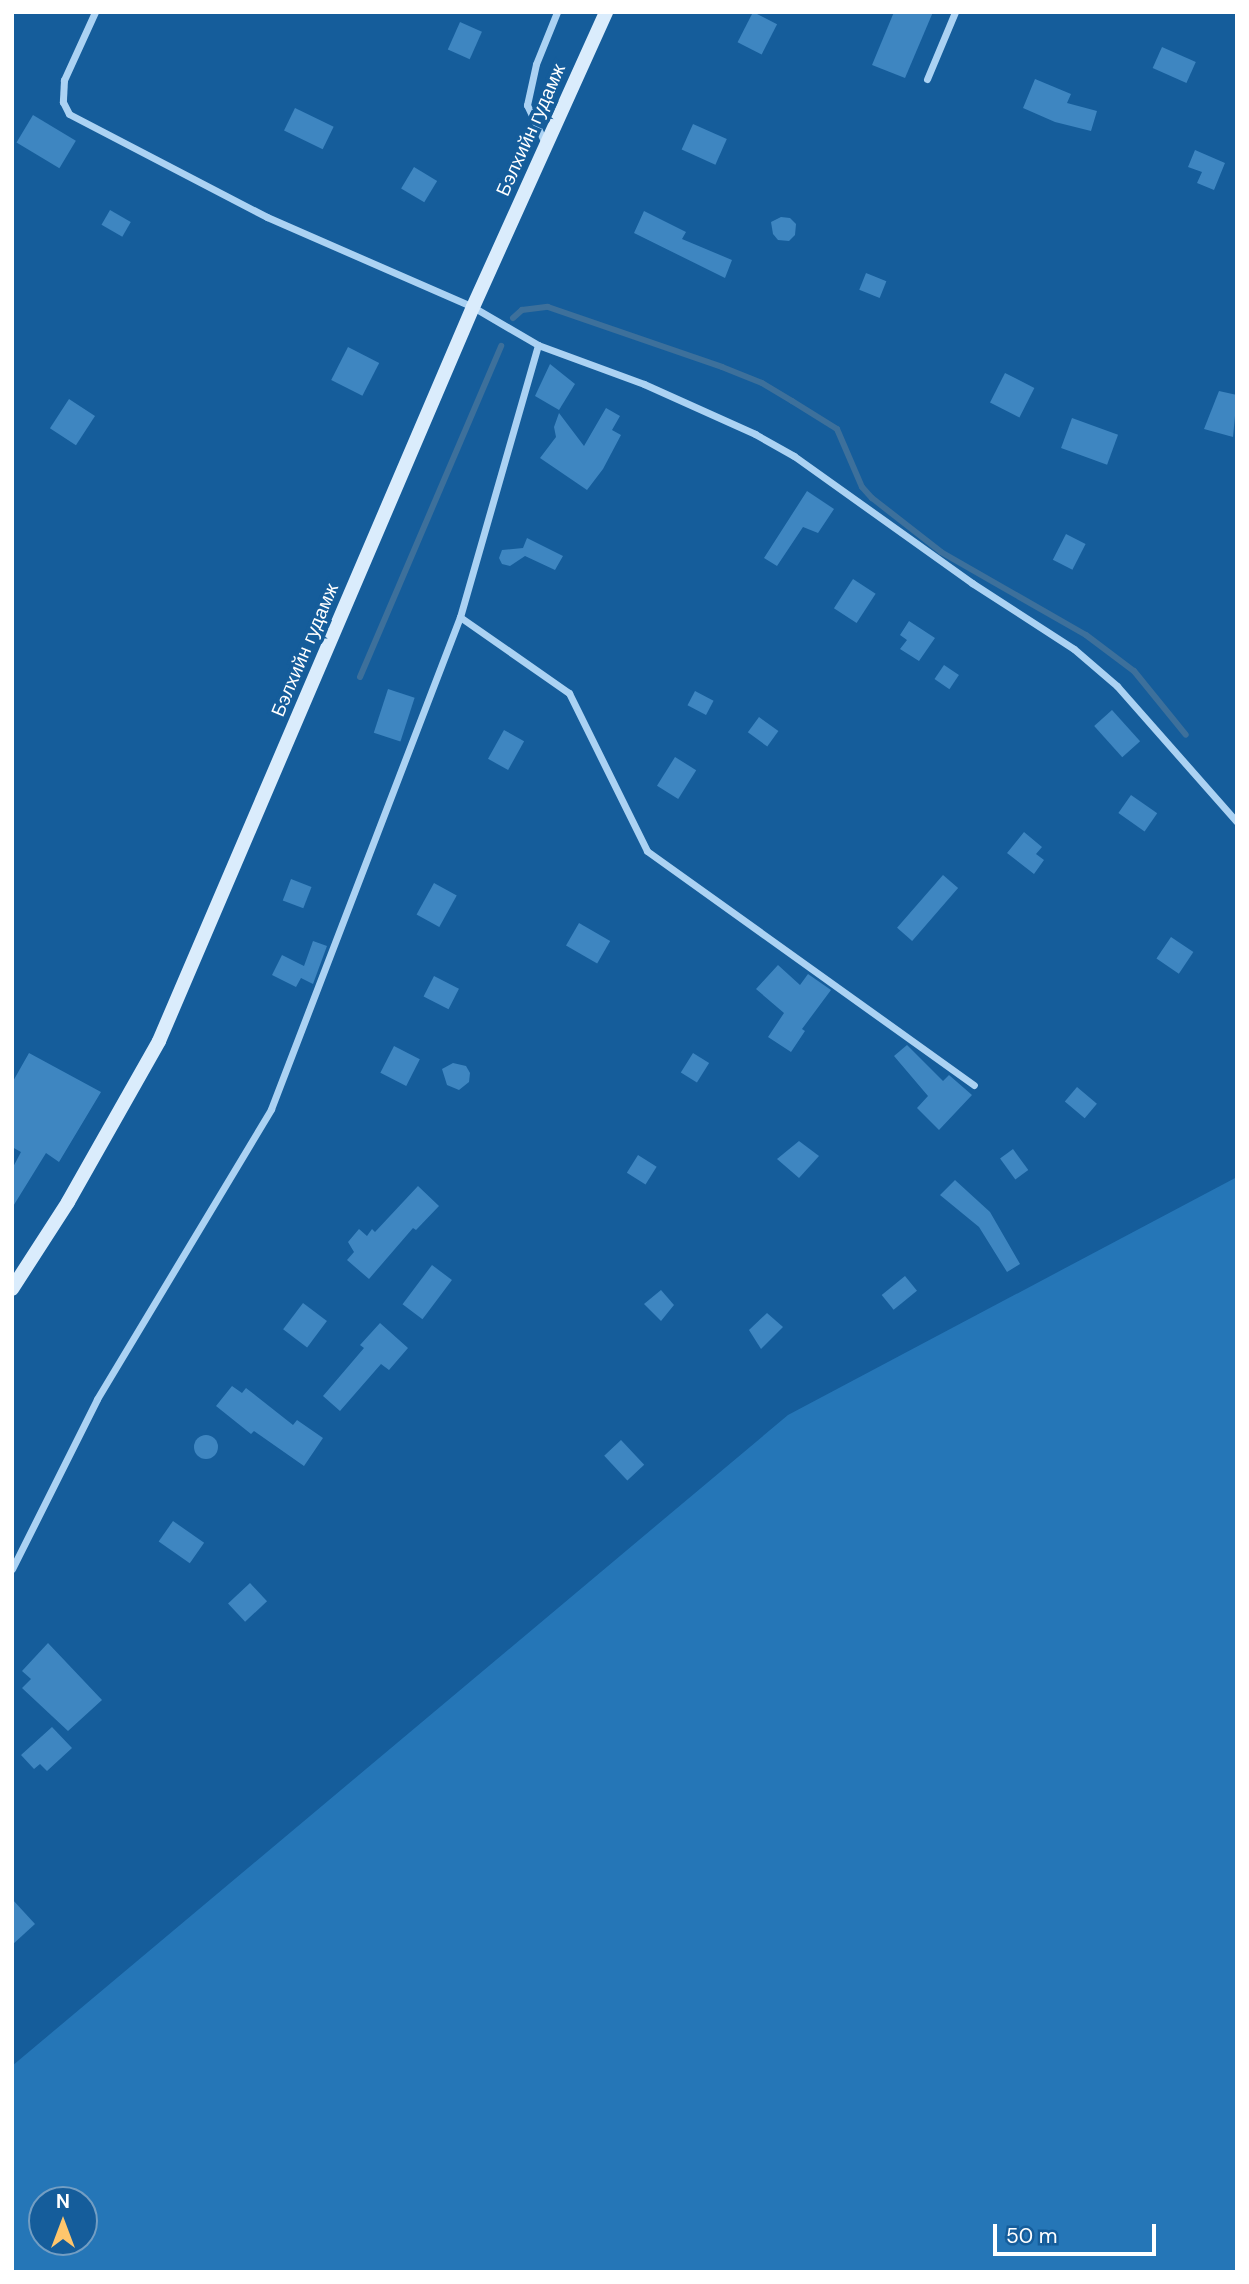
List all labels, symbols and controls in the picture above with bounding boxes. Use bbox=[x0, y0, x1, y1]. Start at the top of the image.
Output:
street label: Бэлхийн гудамж bbox=[492, 60, 570, 200]
street label: Бэлхийн гудамж bbox=[267, 580, 343, 720]
north arrow bbox=[28, 2186, 98, 2256]
text: N bbox=[56, 2189, 70, 2214]
scale bar bbox=[997, 2210, 1160, 2254]
text: 50 m bbox=[1006, 2222, 1057, 2250]

